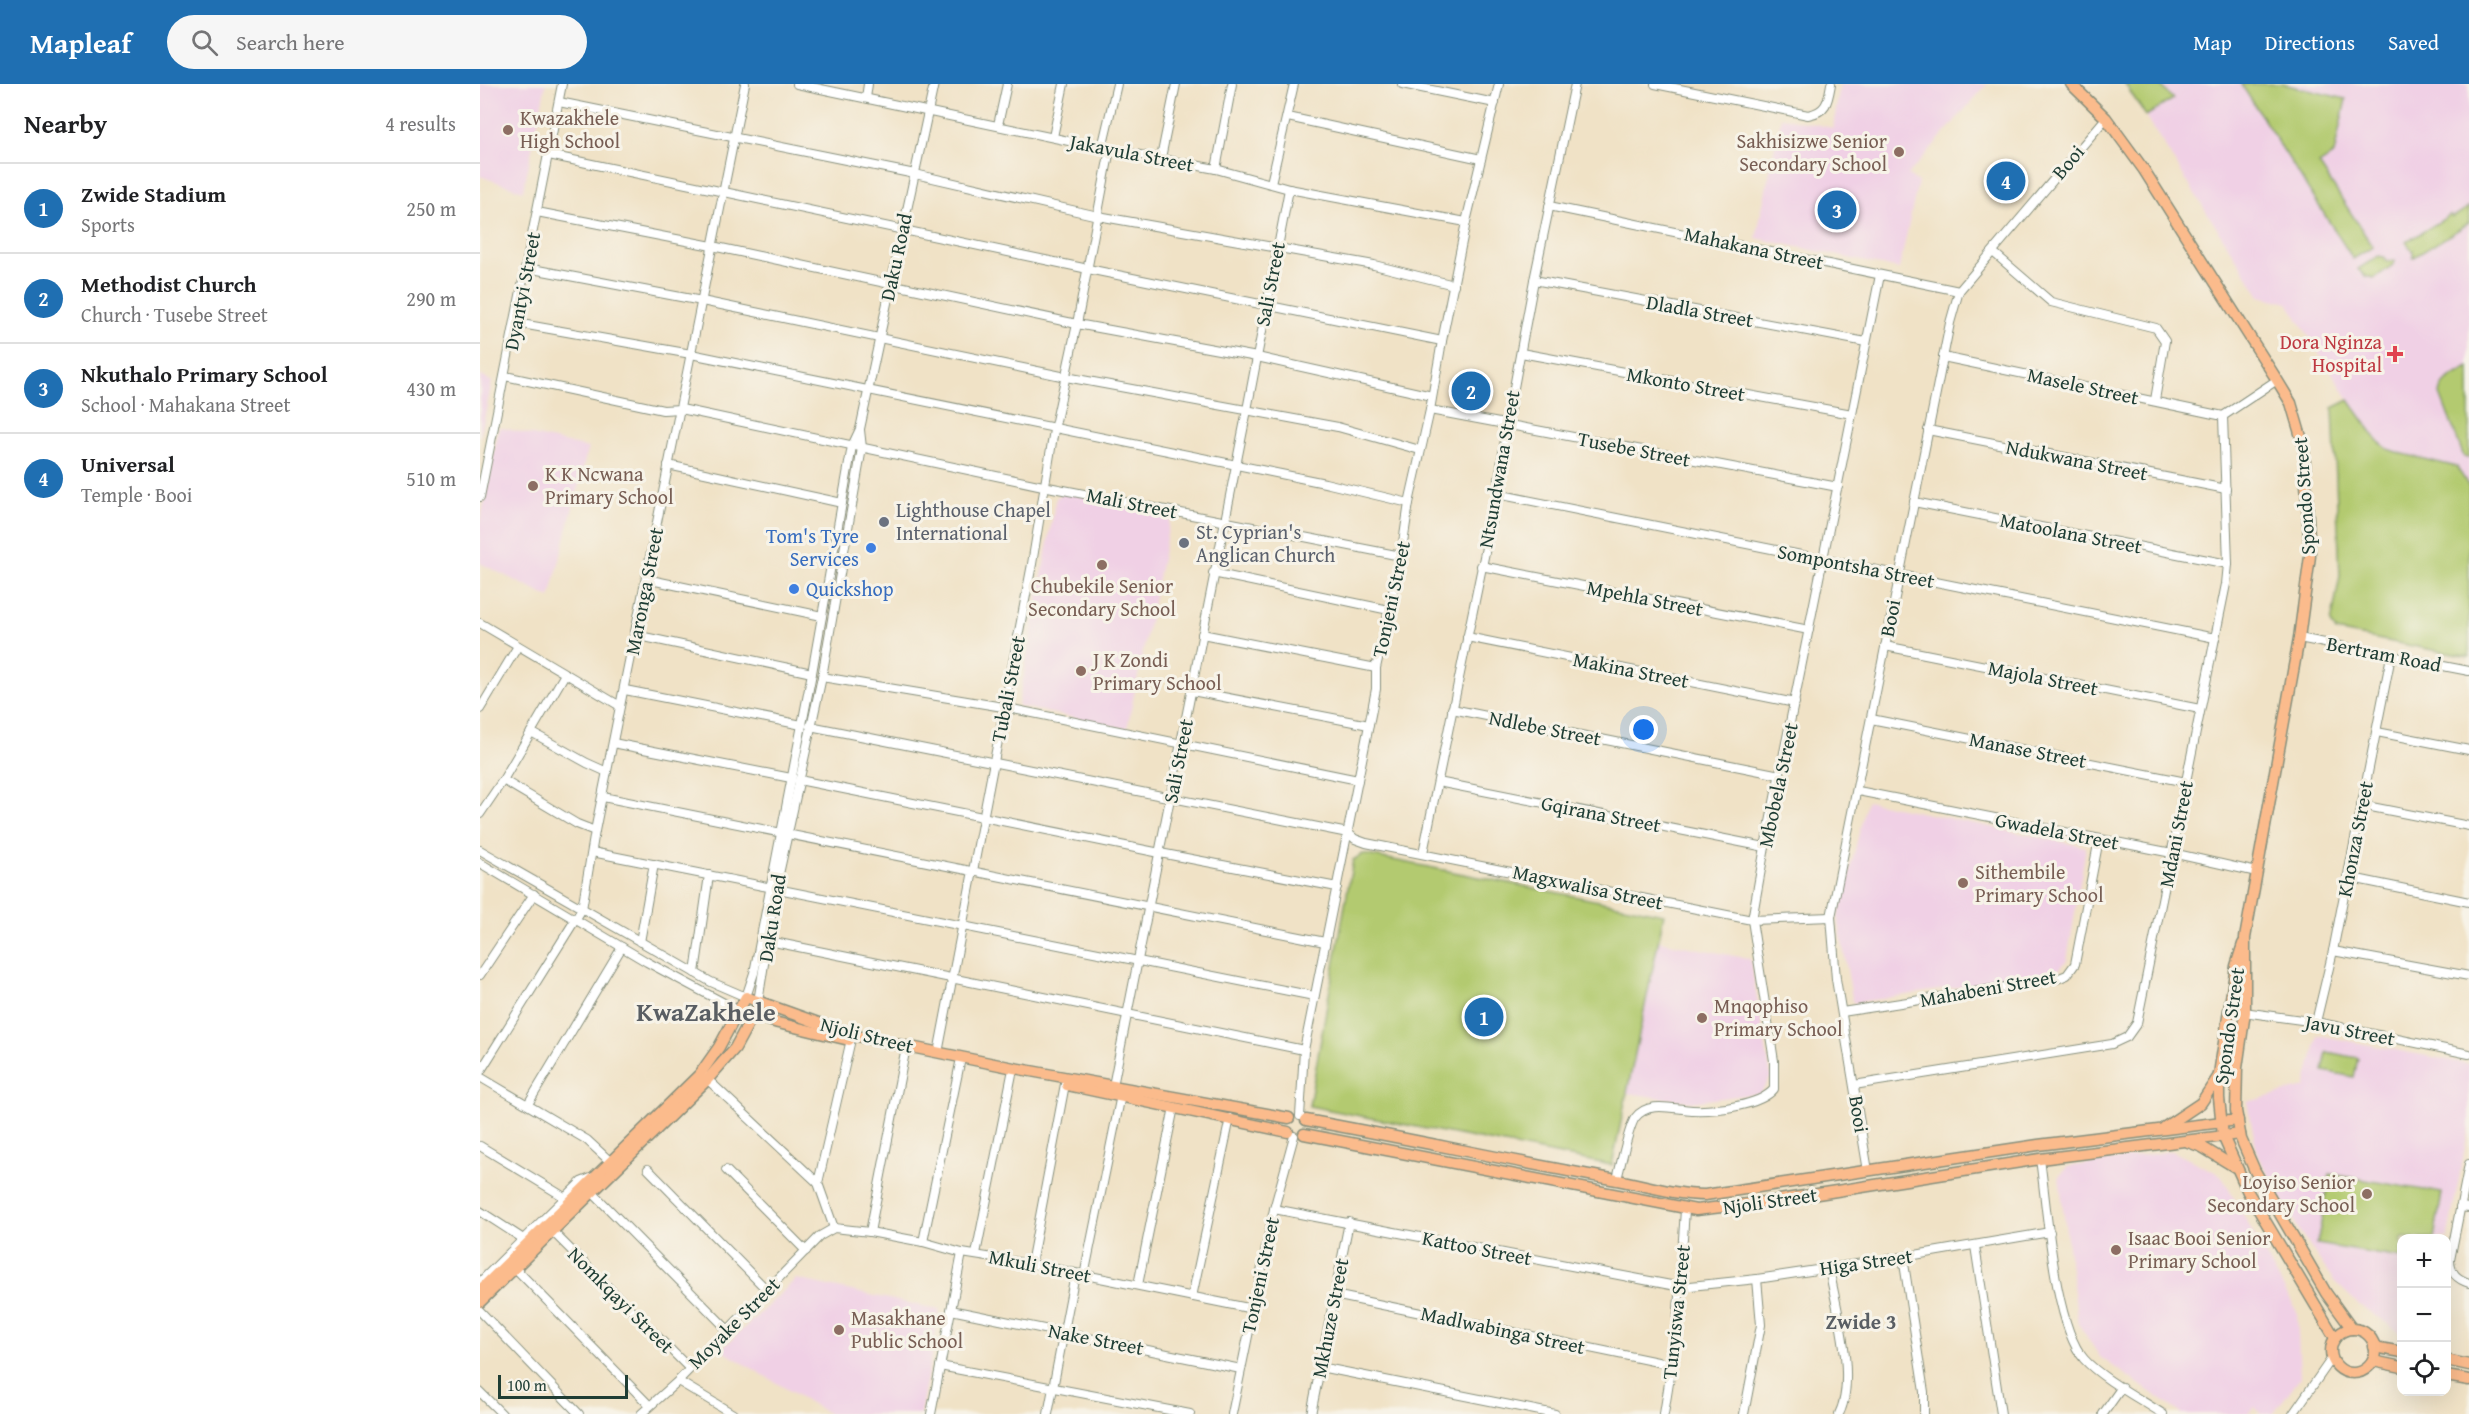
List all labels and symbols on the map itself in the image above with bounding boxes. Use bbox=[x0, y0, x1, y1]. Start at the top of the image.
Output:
place label: Kwazakhele High School bbox=[520, 103, 620, 155]
marker: Kwazakhele High School bbox=[501, 123, 515, 137]
street label: Jakavula Street bbox=[1065, 126, 1197, 179]
place label: Sakhisizwe Senior Secondary School bbox=[1736, 126, 1887, 178]
street label: Booi bbox=[2044, 138, 2091, 185]
marker: Sakhisizwe Senior Secondary School bbox=[1892, 145, 1906, 159]
pin: 4 bbox=[1986, 158, 2026, 204]
pin: 3 bbox=[1818, 188, 1856, 232]
street label: Daku Road bbox=[872, 210, 919, 303]
street label: Mahakana Street bbox=[1682, 219, 1826, 276]
street label: Dyantyi Street bbox=[496, 229, 547, 353]
street label: Sali Street bbox=[1247, 239, 1292, 329]
street label: Dladla Street bbox=[1644, 287, 1756, 334]
place label: Dora Nginza Hospital bbox=[2280, 327, 2383, 379]
marker: Dora Nginza Hospital bbox=[2386, 345, 2404, 363]
street label: Mkonto Street bbox=[1625, 359, 1748, 408]
street label: Masele Street bbox=[2025, 360, 2141, 411]
pin: 2 bbox=[1452, 368, 1490, 414]
street label: Ntsundwana Street bbox=[1470, 388, 1527, 550]
street label: Tusebe Street bbox=[1575, 423, 1693, 474]
street label: Ndukwana Street bbox=[2004, 432, 2150, 487]
street label: Spondo Street bbox=[2285, 436, 2322, 556]
place label: K K Ncwana Primary School bbox=[545, 459, 674, 511]
marker: K K Ncwana Primary School bbox=[526, 479, 540, 493]
street label: Mali Street bbox=[1084, 479, 1180, 526]
place label: Lighthouse Chapel International bbox=[896, 495, 1051, 547]
street label: Matoolana Street bbox=[1998, 505, 2145, 560]
marker: Lighthouse Chapel International bbox=[877, 515, 891, 529]
place label: St. Cyprian's Anglican Church bbox=[1196, 517, 1335, 569]
place label: Tom's Tyre Services bbox=[766, 521, 859, 573]
street label: Maronga Street bbox=[617, 525, 670, 657]
marker: St. Cyprian's Anglican Church bbox=[1177, 536, 1191, 550]
street label: Sompontsha Street bbox=[1775, 536, 1937, 595]
street label: Tonjeni Street bbox=[1364, 538, 1417, 660]
marker: Tom's Tyre Services bbox=[864, 541, 878, 555]
marker: Chubekile Senior Secondary School bbox=[1095, 558, 1109, 572]
place label: Chubekile Senior Secondary School bbox=[1028, 571, 1176, 623]
street label: Mpehla Street bbox=[1584, 572, 1706, 623]
place label: Quickshop bbox=[806, 574, 894, 603]
marker: Quickshop bbox=[787, 582, 801, 596]
street label: Booi bbox=[1872, 596, 1907, 639]
street label: Bertram Road bbox=[2324, 628, 2444, 679]
street label: Tubali Street bbox=[983, 633, 1032, 745]
street label: Makina Street bbox=[1571, 644, 1691, 695]
place label: J K Zondi Primary School bbox=[1090, 645, 1222, 697]
street label: Majola Street bbox=[1986, 653, 2101, 702]
marker: J K Zondi Primary School bbox=[1074, 664, 1088, 678]
street label: Ndlebe Street bbox=[1487, 702, 1604, 753]
your location bbox=[1629, 715, 1658, 744]
street label: Sali Street bbox=[1155, 716, 1200, 806]
street label: Mbobela Street bbox=[1750, 720, 1805, 850]
street label: Manase Street bbox=[1967, 724, 2089, 775]
street label: Mdani Street bbox=[2151, 778, 2200, 890]
street label: Khonza Street bbox=[2329, 778, 2380, 899]
street label: Gqirana Street bbox=[1539, 788, 1663, 839]
street label: Gwadela Street bbox=[1993, 804, 2121, 857]
street label: Magxwalisa Street bbox=[1510, 856, 1666, 917]
place label: Sithembile Primary School bbox=[1975, 857, 2104, 909]
street label: Daku Road bbox=[750, 871, 793, 964]
marker: Sithembile Primary School bbox=[1956, 876, 1970, 890]
street label: Mahabeni Street bbox=[1917, 961, 2058, 1014]
street label: Spondo Street bbox=[2206, 966, 2251, 1086]
place label: Mnqophiso Primary School bbox=[1714, 991, 1843, 1043]
district label: KwaZakhele bbox=[636, 992, 776, 1031]
pin: 1 bbox=[1464, 994, 1504, 1040]
street label: Javu Street bbox=[2300, 1006, 2398, 1052]
street label: Njoli Street bbox=[818, 1009, 917, 1060]
marker: Mnqophiso Primary School bbox=[1695, 1011, 1709, 1025]
street label: Booi bbox=[1842, 1093, 1877, 1135]
place label: Loyiso Senior Secondary School bbox=[2207, 1167, 2355, 1219]
street label: Njoli Street bbox=[1721, 1180, 1819, 1221]
marker: Loyiso Senior Secondary School bbox=[2360, 1187, 2374, 1201]
street label: Tonjeni Street bbox=[1233, 1214, 1286, 1336]
street label: Kattoo Street bbox=[1420, 1223, 1534, 1272]
place label: Isaac Booi Senior Primary School bbox=[2128, 1223, 2270, 1275]
street label: Nomkqayi Street bbox=[561, 1240, 681, 1360]
street label: Mkuli Street bbox=[986, 1241, 1094, 1290]
street label: Higa Street bbox=[1818, 1241, 1914, 1282]
street label: Tunyiswa Street bbox=[1654, 1243, 1697, 1381]
marker: Isaac Booi Senior Primary School bbox=[2109, 1243, 2123, 1257]
street label: Mkhuze Street bbox=[1304, 1255, 1355, 1380]
street label: Moyake Street bbox=[681, 1270, 786, 1375]
street label: Madlwabinga Street bbox=[1418, 1298, 1588, 1361]
place label: Masakhane Public School bbox=[851, 1303, 963, 1355]
district label: Zwide 3 bbox=[1825, 1306, 1897, 1337]
street label: Nake Street bbox=[1046, 1315, 1146, 1362]
marker: Masakhane Public School bbox=[832, 1323, 846, 1337]
scale bar bbox=[498, 1372, 628, 1400]

